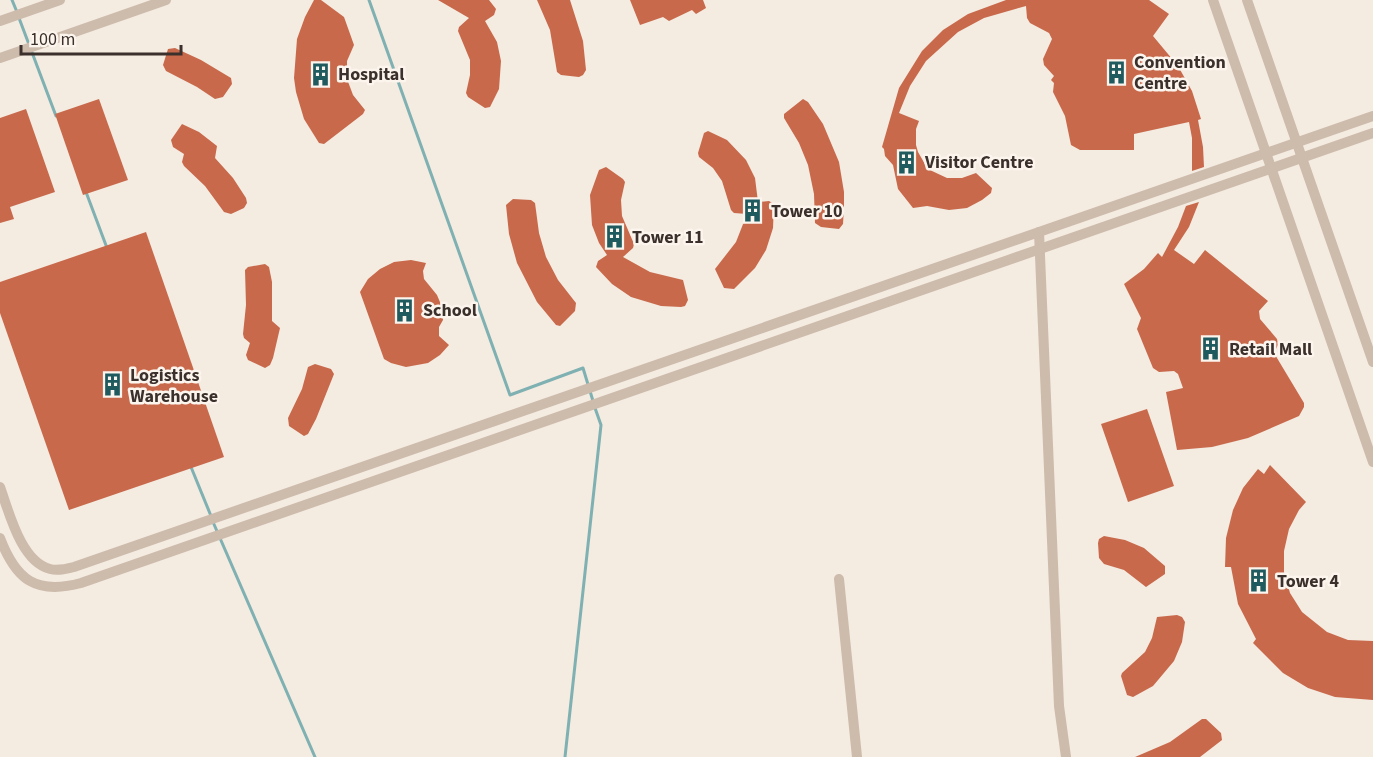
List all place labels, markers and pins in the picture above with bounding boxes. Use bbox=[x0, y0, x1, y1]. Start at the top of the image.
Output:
place label: Convention Centre bbox=[1134, 50, 1226, 96]
building icon: Convention Centre bbox=[1103, 59, 1129, 85]
building icon: Hospital bbox=[307, 61, 333, 87]
place label: Hospital bbox=[338, 62, 404, 87]
building icon: Visitor Centre bbox=[894, 149, 920, 175]
place label: Visitor Centre bbox=[924, 150, 1034, 175]
building icon: Tower 10 bbox=[740, 198, 766, 224]
place label: Tower 10 bbox=[771, 199, 842, 224]
building icon: Tower 11 bbox=[601, 224, 627, 250]
place label: Tower 11 bbox=[632, 225, 703, 250]
building icon: School bbox=[392, 297, 418, 323]
place label: School bbox=[423, 298, 477, 323]
building icon: Retail Mall bbox=[1198, 336, 1224, 362]
place label: Retail Mall bbox=[1229, 337, 1312, 362]
place label: Logistics Warehouse bbox=[130, 363, 218, 409]
building icon: Logistics Warehouse bbox=[99, 372, 125, 398]
building icon: Tower 4 bbox=[1246, 568, 1272, 594]
place label: Tower 4 bbox=[1277, 569, 1339, 594]

